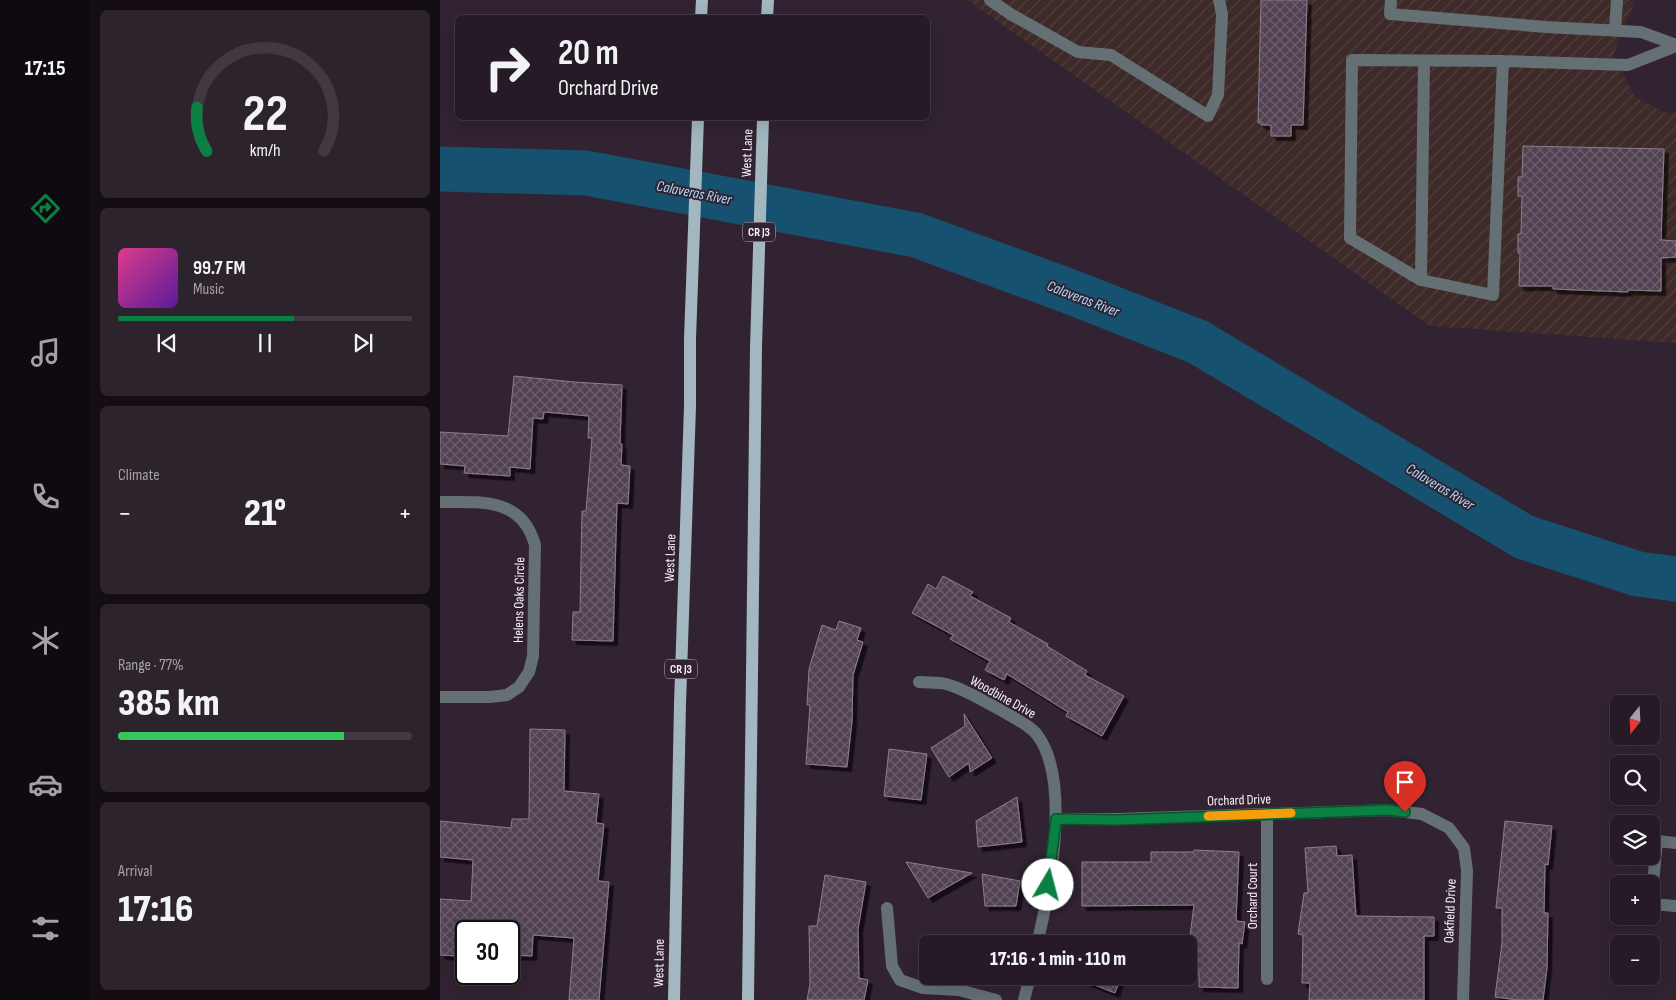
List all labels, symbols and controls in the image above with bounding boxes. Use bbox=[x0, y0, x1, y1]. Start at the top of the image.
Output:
text: 20 m bbox=[558, 32, 619, 75]
icon: right bbox=[475, 35, 540, 100]
text: 17:15 bbox=[24, 55, 66, 82]
text: Orchard Drive bbox=[558, 75, 659, 102]
text: 22 bbox=[242, 83, 288, 146]
street label: West Lane bbox=[738, 129, 756, 177]
text: km/h bbox=[250, 140, 280, 161]
water label: Calaveras River bbox=[655, 176, 734, 210]
icon: directions bbox=[28, 191, 63, 226]
road number: CR J3 bbox=[743, 222, 775, 242]
text: 99.7 FM bbox=[193, 257, 246, 280]
water label: Calaveras River bbox=[1044, 277, 1123, 322]
text: Music bbox=[193, 280, 224, 299]
icon: previous bbox=[153, 329, 181, 357]
icon: pause bbox=[251, 329, 279, 357]
icon: next bbox=[349, 329, 377, 357]
icon: music bbox=[28, 335, 63, 370]
water label: Calaveras River bbox=[1403, 459, 1478, 515]
text: Climate bbox=[118, 466, 160, 485]
icon: phone bbox=[28, 479, 63, 514]
text: 21° bbox=[244, 491, 286, 536]
text: − bbox=[118, 497, 132, 530]
text: + bbox=[398, 497, 412, 530]
street label: West Lane bbox=[661, 534, 679, 582]
street label: Helens Oaks Circle bbox=[510, 557, 528, 643]
icon: climate bbox=[28, 623, 63, 658]
text: Range · 77% bbox=[118, 656, 184, 675]
road number: CR J3 bbox=[665, 660, 697, 679]
street label: Woodbine Drive bbox=[967, 672, 1039, 722]
text: 385 km bbox=[118, 681, 220, 726]
north arrow bbox=[1610, 695, 1660, 745]
map controls bbox=[1610, 695, 1660, 985]
button: search bbox=[1610, 755, 1660, 805]
pin bbox=[1384, 761, 1426, 812]
icon: car bbox=[28, 767, 63, 802]
icon: arrive bbox=[1391, 768, 1419, 796]
street label: Orchard Drive bbox=[1207, 790, 1271, 810]
button: layers bbox=[1610, 815, 1660, 865]
position arrow bbox=[1021, 858, 1073, 910]
text: Arrival bbox=[118, 862, 152, 881]
street label: Orchard Court bbox=[1244, 863, 1261, 929]
button: + bbox=[1610, 875, 1660, 925]
street label: Oakfield Drive bbox=[1440, 879, 1460, 943]
text: 17:16 bbox=[118, 887, 193, 932]
icon: filters bbox=[28, 911, 63, 946]
speed limit sign: 30 bbox=[455, 920, 520, 985]
button: − bbox=[1610, 935, 1660, 985]
street label: West Lane bbox=[650, 939, 668, 987]
text: 17:16 · 1 min · 110 m bbox=[990, 948, 1126, 971]

